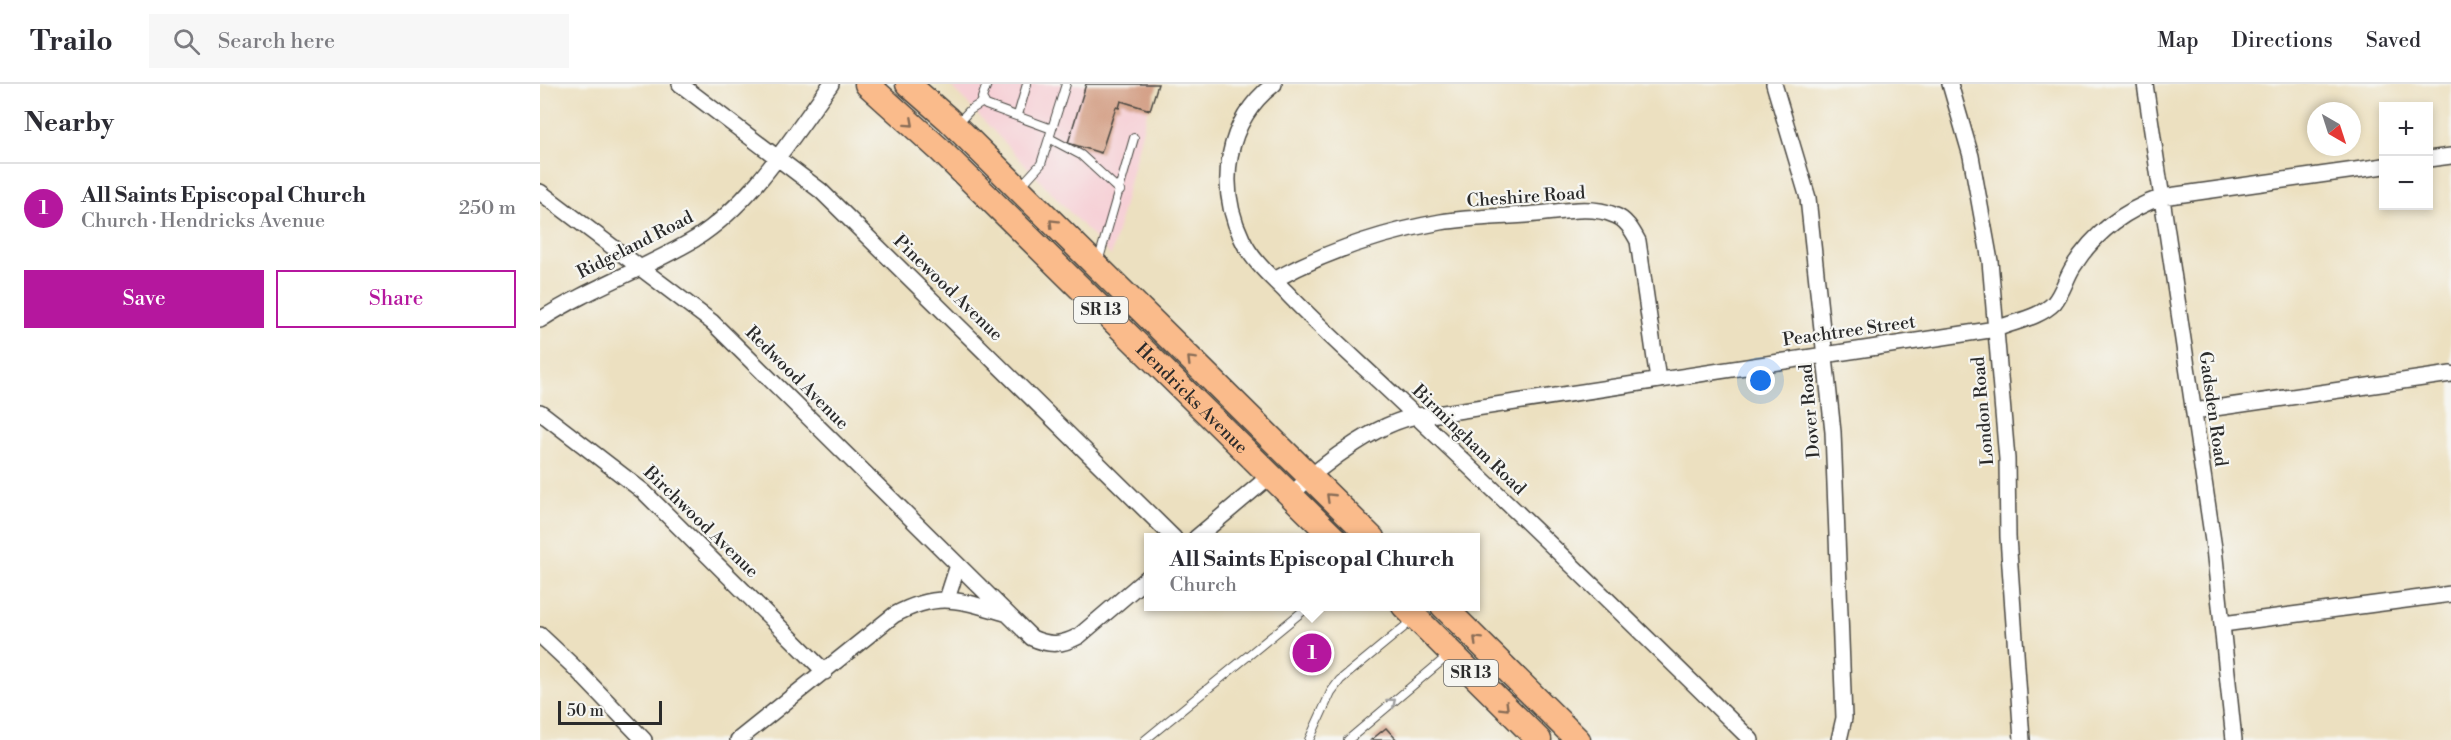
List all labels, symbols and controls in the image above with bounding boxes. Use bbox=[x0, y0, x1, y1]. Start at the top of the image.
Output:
search box bbox=[149, 14, 569, 68]
text: Trailo bbox=[30, 24, 113, 59]
icon: search bbox=[170, 25, 203, 58]
text: Search here bbox=[218, 28, 335, 55]
text: Map bbox=[2157, 28, 2199, 54]
text: Directions bbox=[2232, 28, 2333, 54]
text: Saved bbox=[2366, 28, 2421, 54]
north arrow bbox=[2307, 102, 2361, 156]
map controls bbox=[2379, 102, 2433, 210]
button: + bbox=[2379, 102, 2433, 156]
text: Nearby bbox=[24, 107, 114, 139]
one-way arrow bbox=[903, 116, 914, 127]
button: − bbox=[2379, 156, 2433, 210]
street label: Cheshire Road bbox=[1466, 181, 1587, 213]
text: All Saints Episcopal Church bbox=[81, 182, 366, 209]
text: 1 bbox=[39, 196, 48, 221]
text: 250 m bbox=[459, 196, 516, 221]
street label: Ridgeland Road bbox=[573, 205, 698, 284]
text: Church · Hendricks Avenue bbox=[81, 209, 325, 234]
one-way arrow bbox=[1049, 219, 1059, 230]
street label: Pinewood Avenue bbox=[888, 230, 1008, 346]
button: Save bbox=[24, 270, 264, 328]
button: Share bbox=[276, 270, 516, 328]
road number: SR 13 bbox=[1074, 297, 1128, 323]
street label: Peachtree Street bbox=[1781, 310, 1917, 352]
street label: Redwood Avenue bbox=[740, 321, 854, 435]
street label: Hendricks Avenue bbox=[1131, 338, 1253, 458]
street label: Gadsden Road bbox=[2194, 350, 2233, 469]
street label: London Road bbox=[1967, 355, 1999, 466]
one-way arrow bbox=[1188, 356, 1198, 367]
street label: Dover Road bbox=[1794, 362, 1826, 459]
your location bbox=[1746, 366, 1775, 395]
street label: Birmingham Road bbox=[1407, 379, 1531, 501]
street label: Birchwood Avenue bbox=[638, 460, 763, 583]
one-way arrow bbox=[1327, 493, 1337, 504]
popup bbox=[1144, 533, 1480, 611]
text: All Saints Episcopal Church bbox=[1170, 546, 1454, 573]
text: Church bbox=[1170, 573, 1237, 598]
pin: 1 bbox=[1292, 630, 1332, 676]
one-way arrow bbox=[1473, 636, 1484, 647]
road number: SR 13 bbox=[1444, 660, 1498, 686]
scale bar bbox=[558, 698, 662, 726]
one-way arrow bbox=[1385, 698, 1396, 709]
one-way arrow bbox=[1498, 699, 1509, 710]
text: 50 m bbox=[567, 701, 604, 721]

